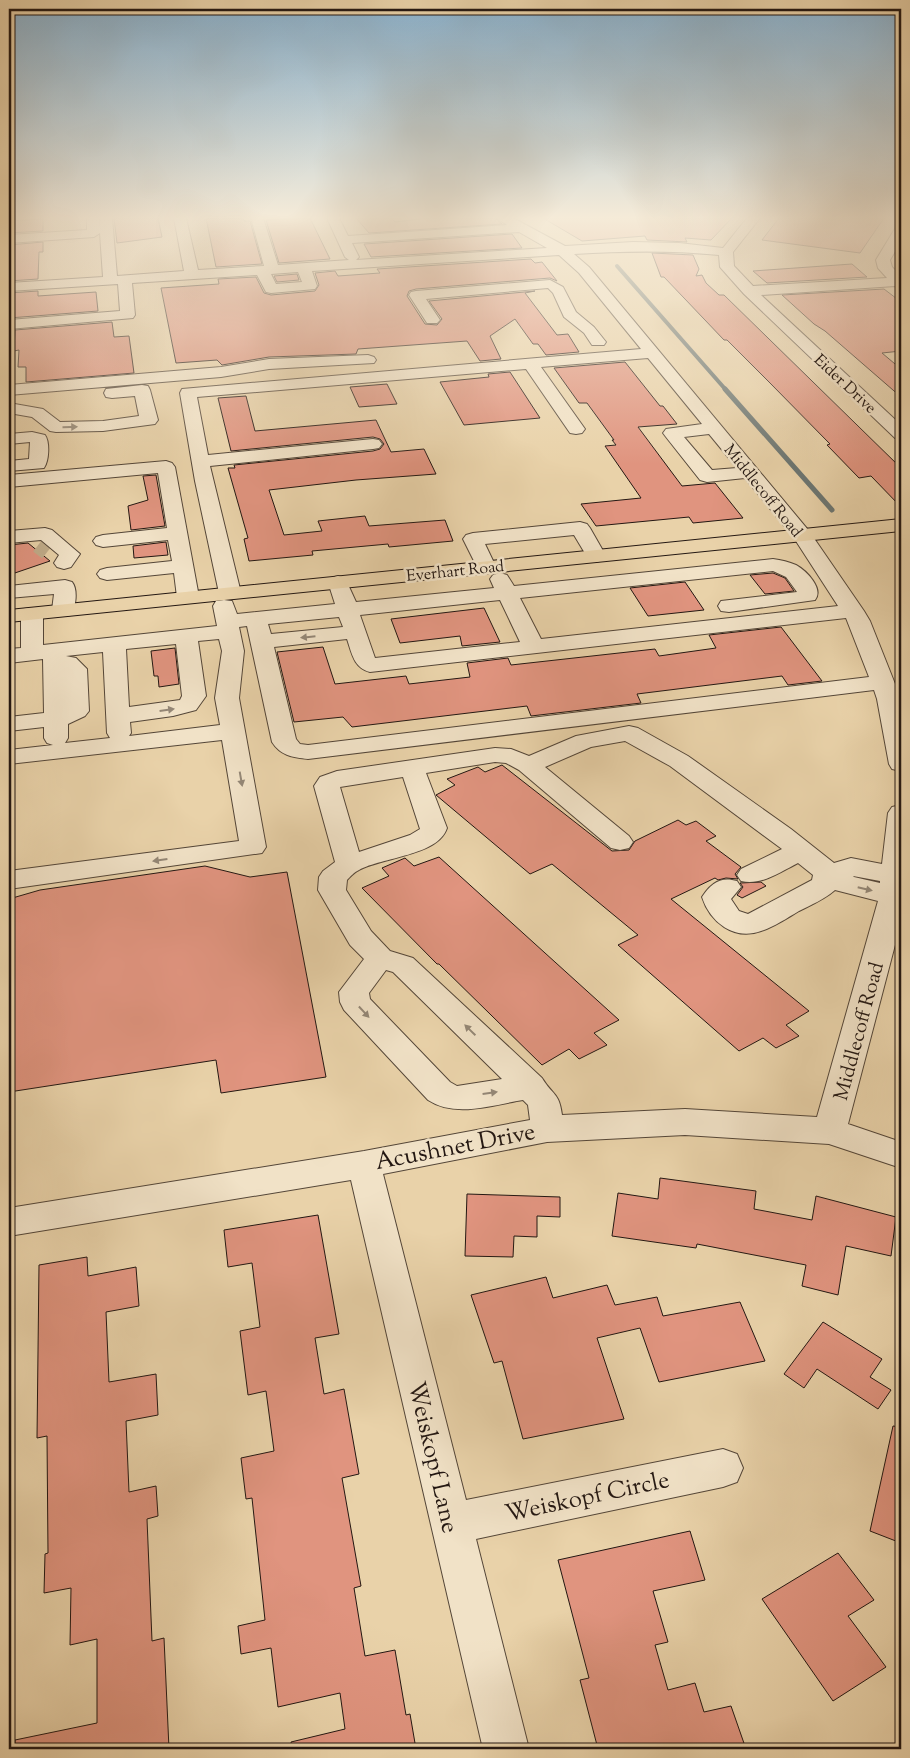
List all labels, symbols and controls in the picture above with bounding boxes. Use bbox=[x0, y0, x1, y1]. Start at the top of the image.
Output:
street label: Eider Drive bbox=[808, 350, 881, 420]
one-way arrow bbox=[62, 423, 78, 431]
street label: Middlecoff Road bbox=[717, 440, 807, 543]
street label: Everhart Road bbox=[405, 556, 505, 589]
one-way arrow bbox=[300, 633, 316, 641]
one-way arrow bbox=[159, 706, 175, 714]
one-way arrow bbox=[237, 772, 245, 788]
one-way arrow bbox=[152, 856, 168, 864]
one-way arrow bbox=[858, 885, 873, 893]
street label: Middlecoff Road bbox=[828, 959, 893, 1104]
one-way arrow bbox=[358, 1005, 370, 1017]
one-way arrow bbox=[465, 1024, 477, 1036]
one-way arrow bbox=[483, 1089, 499, 1097]
street label: Acushnet Drive bbox=[372, 1116, 538, 1180]
street label: Weiskopf Lane bbox=[398, 1378, 466, 1537]
street label: Weiskopf Circle bbox=[502, 1464, 673, 1532]

